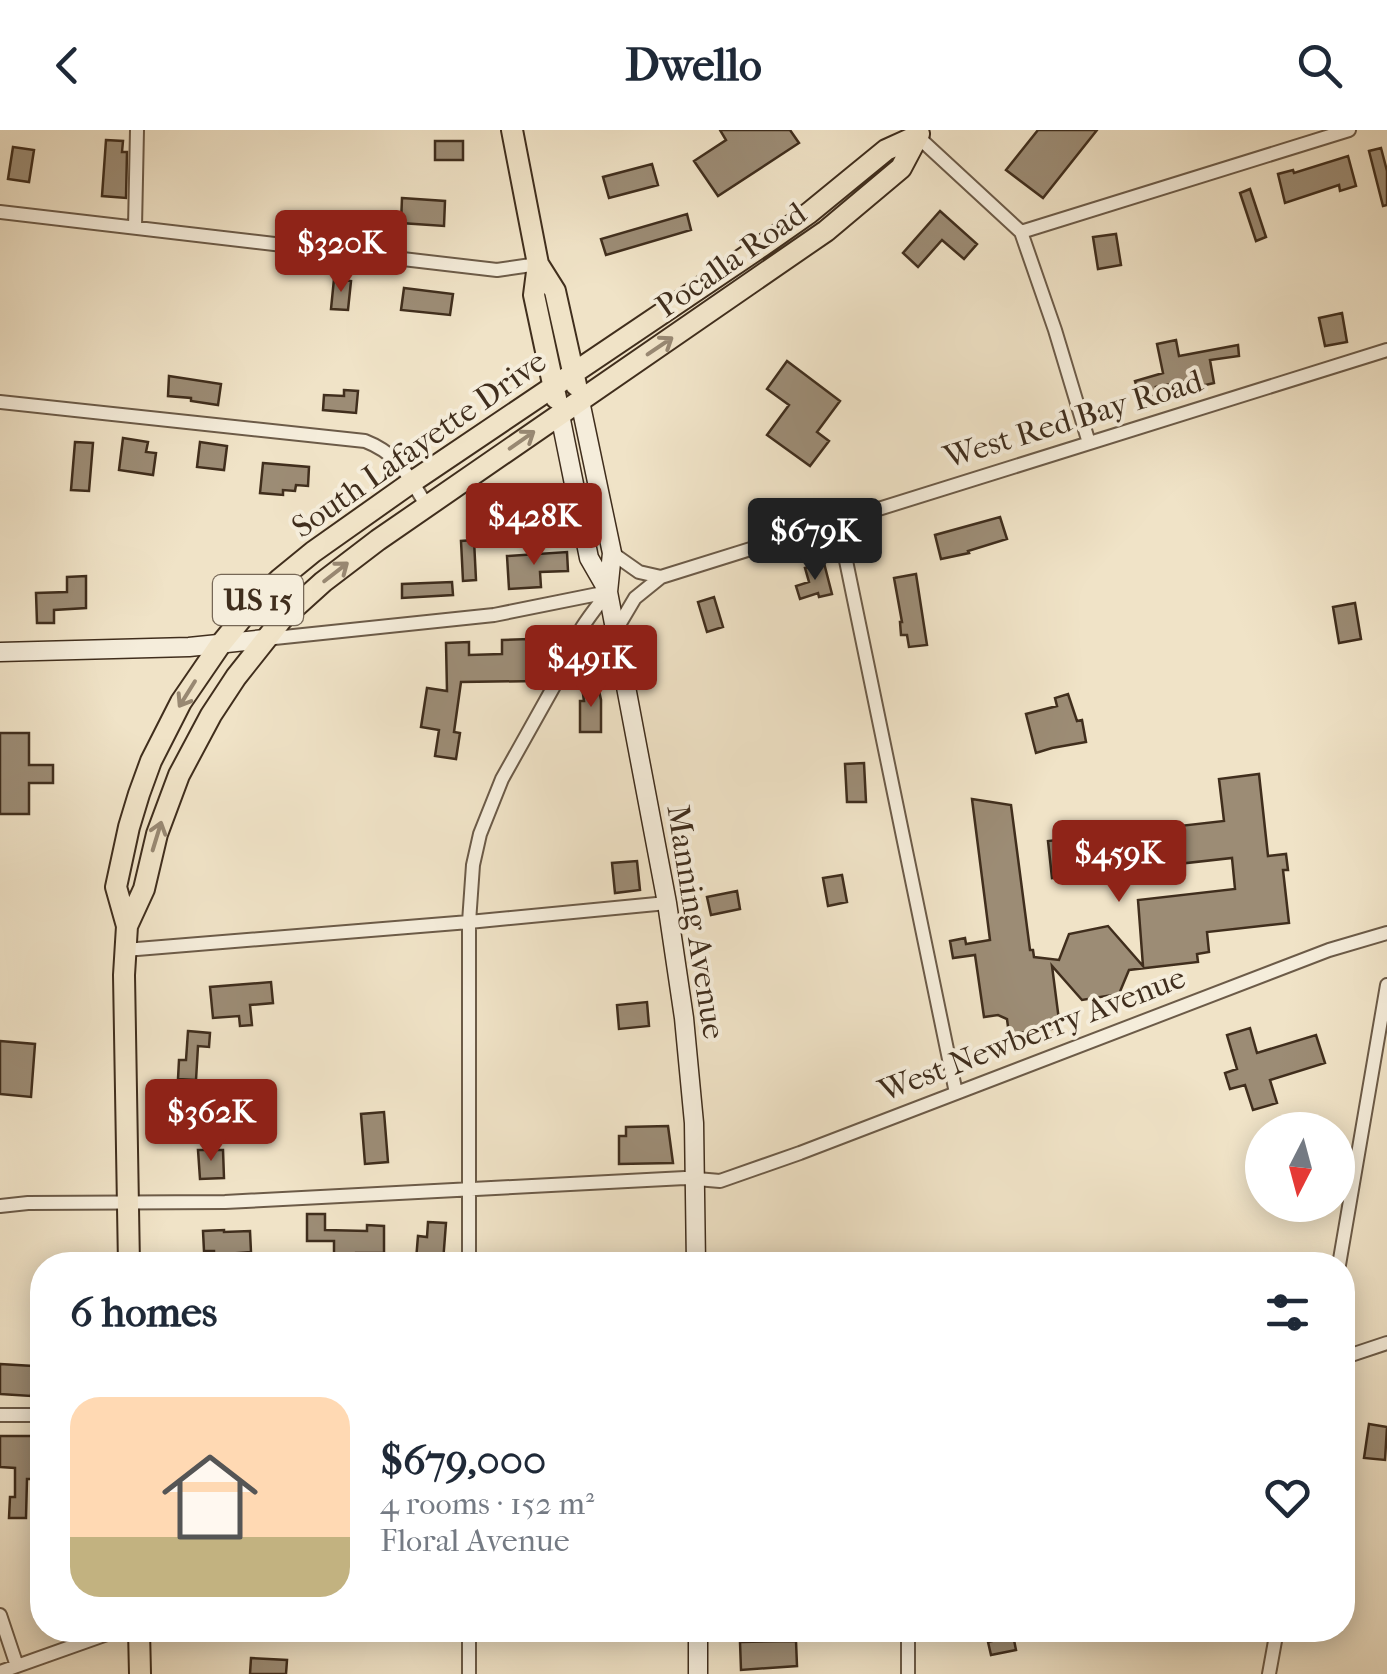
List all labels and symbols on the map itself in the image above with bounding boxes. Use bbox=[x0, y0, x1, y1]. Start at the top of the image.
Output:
street label: Pocalla Road bbox=[649, 195, 813, 325]
pin: $320K bbox=[271, 210, 411, 295]
one-way arrow bbox=[646, 336, 674, 357]
street label: South Lafayette Drive bbox=[285, 342, 553, 546]
street label: West Red Bay Road bbox=[938, 362, 1207, 476]
one-way arrow bbox=[507, 430, 535, 451]
pin: $428K bbox=[464, 483, 604, 568]
pin: $679K bbox=[745, 498, 885, 583]
one-way arrow bbox=[322, 561, 348, 583]
road number: US 15 bbox=[213, 575, 303, 625]
pin: $491K bbox=[521, 625, 661, 710]
one-way arrow bbox=[177, 679, 197, 708]
street label: Manning Avenue bbox=[659, 802, 733, 1042]
pin: $459K bbox=[1049, 820, 1189, 905]
one-way arrow bbox=[149, 821, 167, 852]
street label: West Newberry Avenue bbox=[873, 958, 1191, 1110]
pin: $362K bbox=[141, 1079, 281, 1164]
north arrow bbox=[1245, 1112, 1355, 1222]

